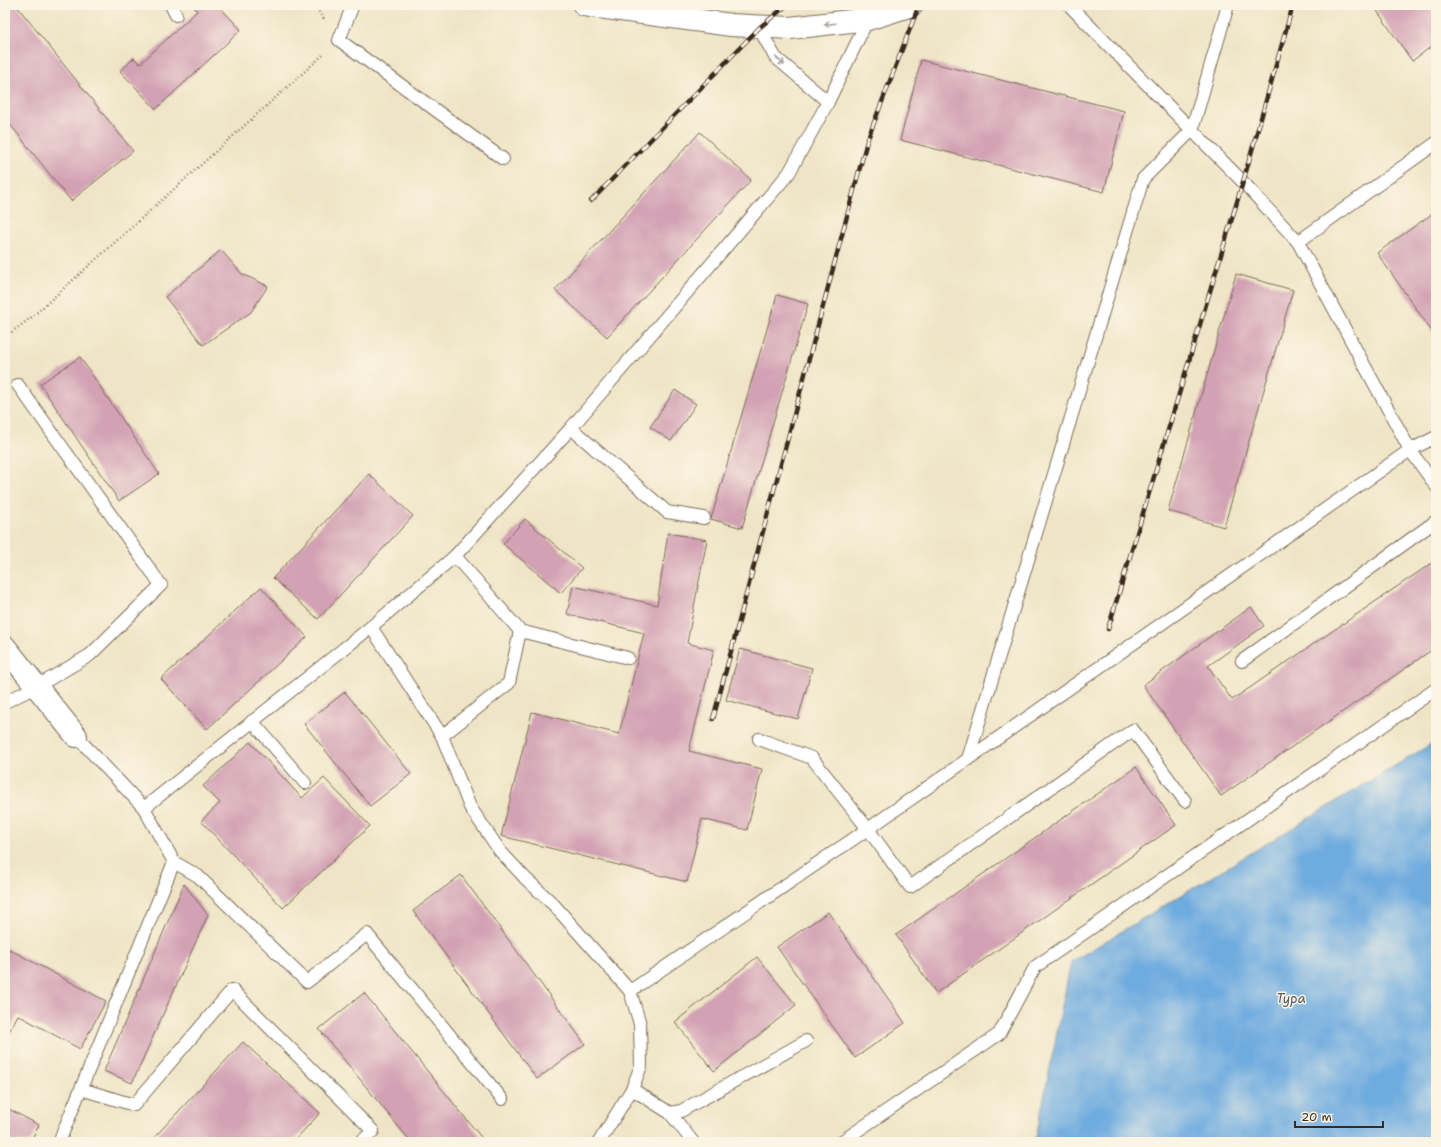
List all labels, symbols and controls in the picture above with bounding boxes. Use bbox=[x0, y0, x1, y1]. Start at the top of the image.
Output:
one-way arrow bbox=[824, 20, 837, 27]
one-way arrow bbox=[775, 56, 785, 65]
water label: Тура bbox=[1276, 990, 1306, 1007]
scale bar bbox=[1295, 1103, 1383, 1129]
text: 20 m bbox=[1301, 1109, 1332, 1125]

